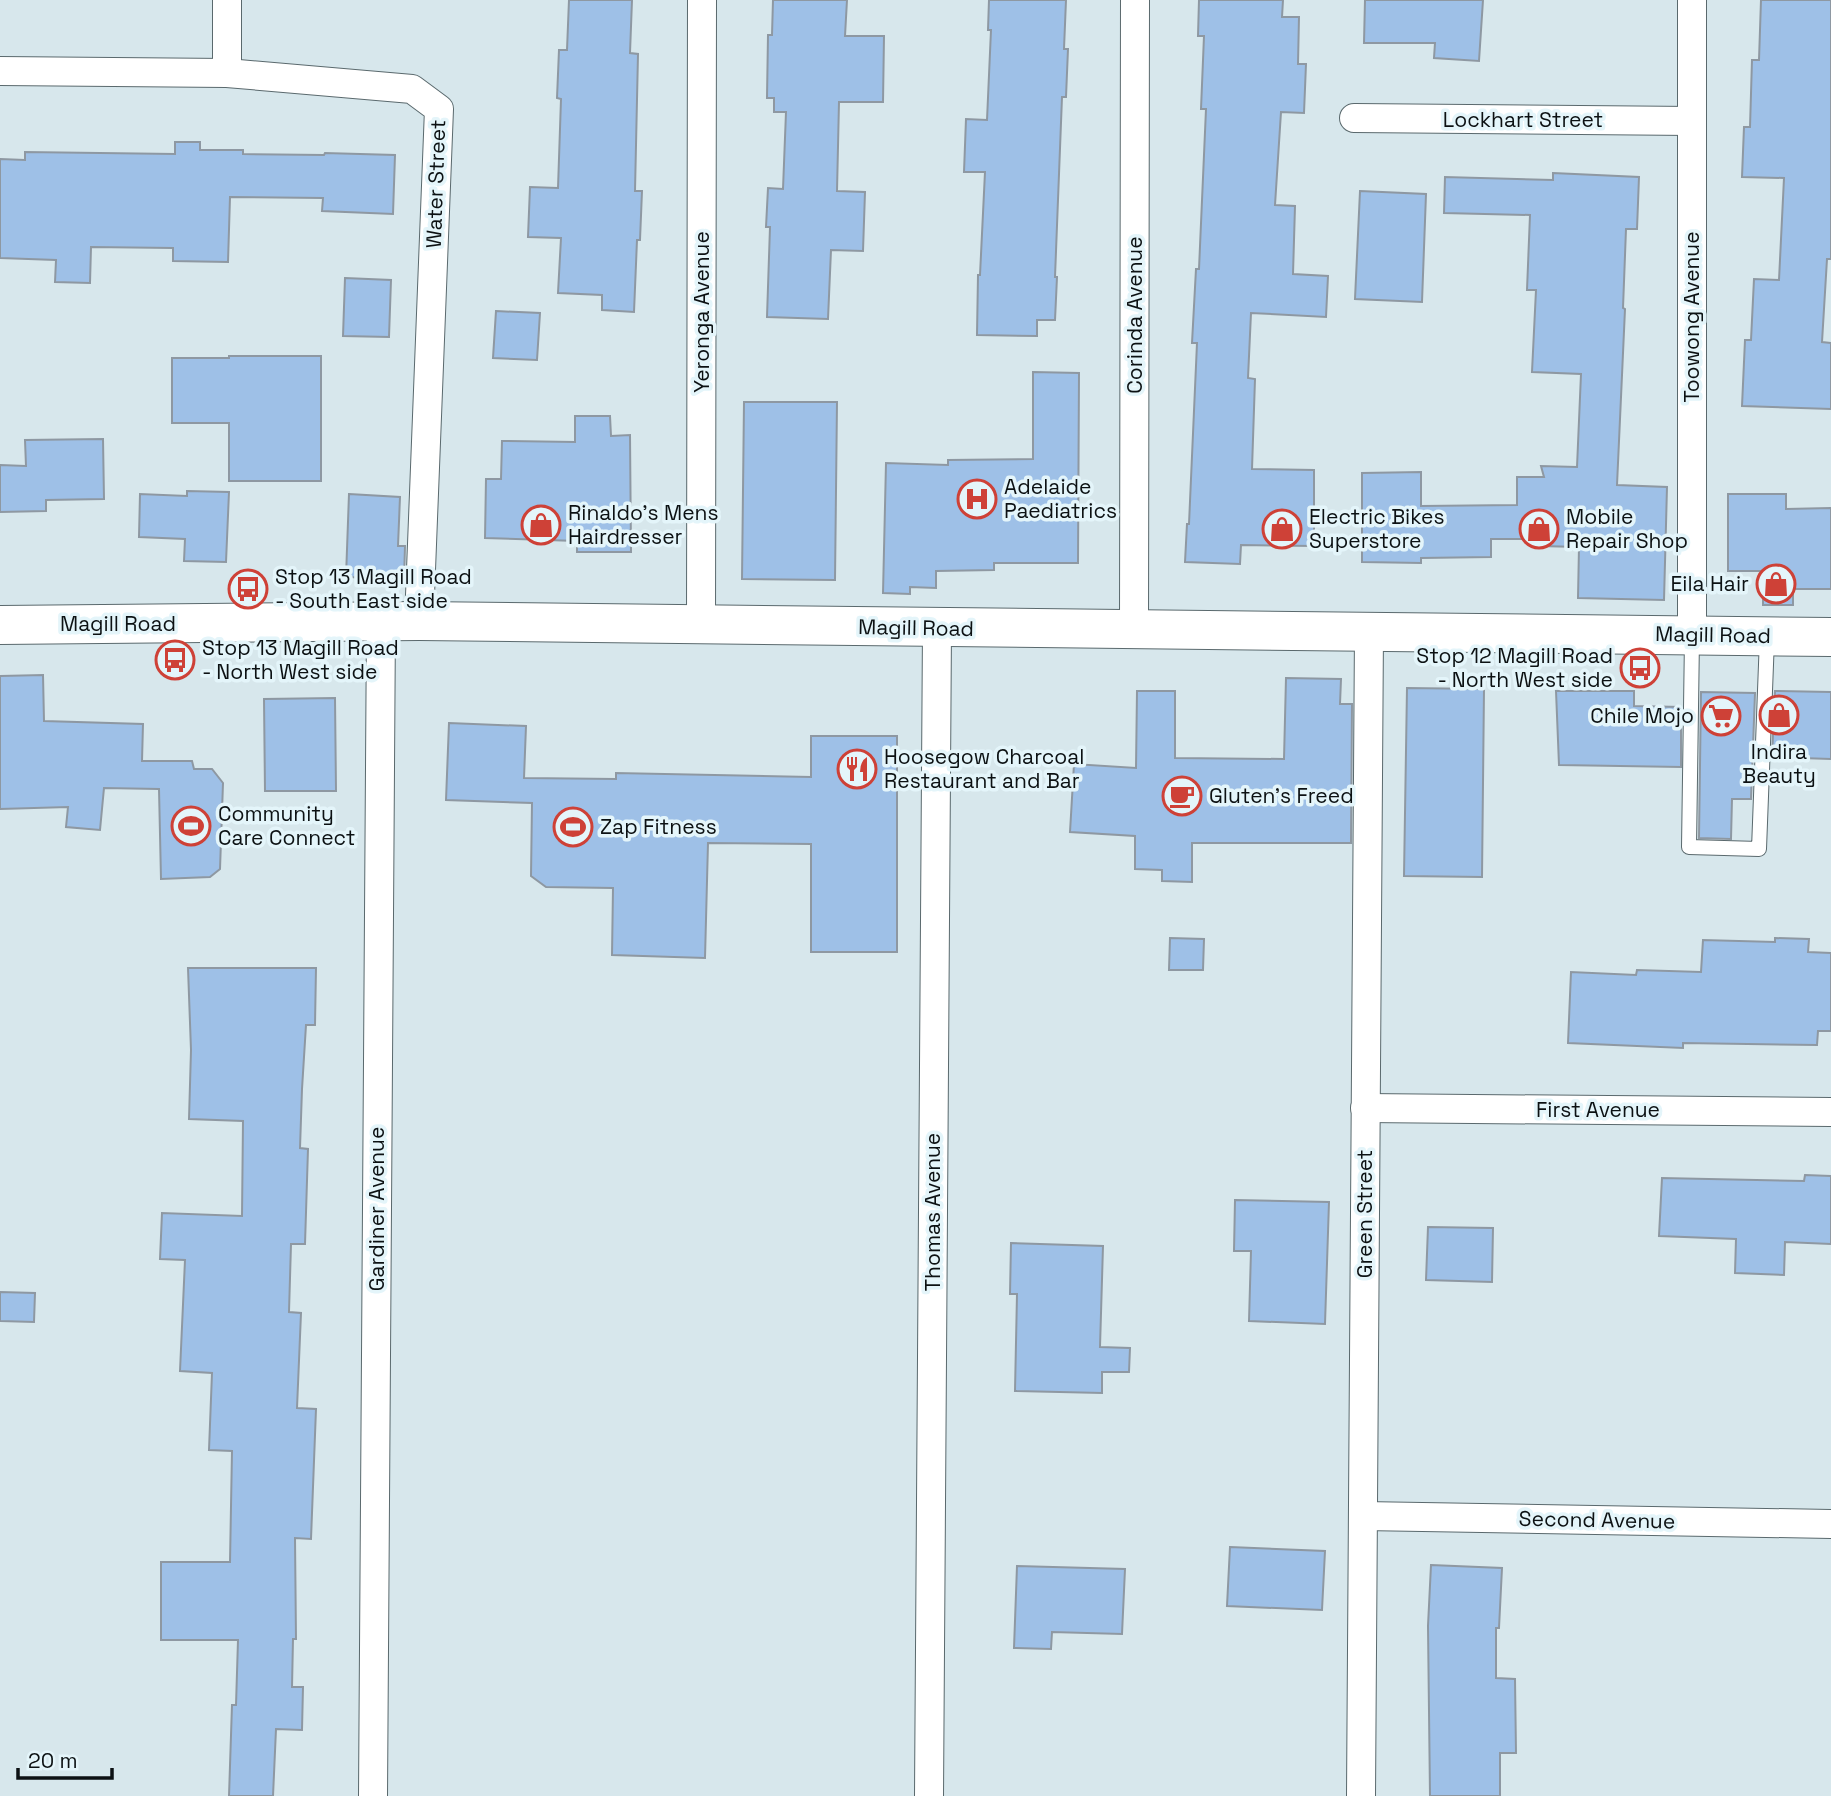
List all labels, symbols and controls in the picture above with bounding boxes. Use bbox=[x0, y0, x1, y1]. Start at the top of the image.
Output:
street label: Lockhart Street bbox=[1443, 106, 1603, 133]
street label: Water Street bbox=[420, 119, 451, 249]
street label: Yeronga Avenue bbox=[688, 231, 715, 393]
street label: Toowong Avenue bbox=[1678, 231, 1705, 403]
street label: Corinda Avenue bbox=[1121, 236, 1148, 394]
place label: Adelaide Paediatrics bbox=[1004, 473, 1117, 524]
hospital icon: Adelaide Paediatrics bbox=[956, 478, 998, 520]
place label: Rinaldo's Mens Hairdresser bbox=[568, 499, 719, 550]
place label: Electric Bikes Superstore bbox=[1309, 503, 1445, 554]
place label: Mobile Repair Shop bbox=[1566, 503, 1688, 554]
shop icon: Rinaldo's Mens Hairdresser bbox=[520, 504, 562, 546]
shop icon: Electric Bikes Superstore bbox=[1261, 508, 1303, 550]
shop icon: Mobile Repair Shop bbox=[1518, 508, 1560, 550]
place label: Stop 13 Magill Road - South East side bbox=[275, 563, 472, 614]
shop icon: Eila Hair bbox=[1755, 563, 1797, 605]
bus stop icon: Stop 13 Magill Road - South East side bbox=[227, 568, 269, 610]
place label: Eila Hair bbox=[1671, 570, 1749, 597]
street label: Magill Road bbox=[60, 610, 176, 637]
street label: Magill Road bbox=[858, 613, 974, 642]
street label: Magill Road bbox=[1655, 620, 1771, 649]
place label: Stop 13 Magill Road - North West side bbox=[202, 634, 399, 685]
bus stop icon: Stop 13 Magill Road - North West side bbox=[154, 639, 196, 681]
place label: Stop 12 Magill Road - North West side bbox=[1416, 642, 1613, 693]
bus stop icon: Stop 12 Magill Road - North West side bbox=[1619, 647, 1661, 689]
shop icon: Indira Beauty bbox=[1758, 694, 1800, 736]
supermarket icon: Chile Mojo bbox=[1700, 695, 1742, 737]
place label: Chile Mojo bbox=[1590, 702, 1694, 729]
place label: Indira Beauty bbox=[1742, 738, 1816, 789]
place label: Hoosegow Charcoal Restaurant and Bar bbox=[884, 743, 1084, 794]
restaurant icon: Hoosegow Charcoal Restaurant and Bar bbox=[836, 748, 878, 790]
cafe icon: Gluten's Freed bbox=[1161, 775, 1203, 817]
place label: Gluten's Freed bbox=[1209, 782, 1354, 809]
place label: Community Care Connect bbox=[218, 800, 355, 851]
sports icon: Community Care Connect bbox=[170, 805, 212, 847]
sports icon: Zap Fitness bbox=[552, 806, 594, 848]
place label: Zap Fitness bbox=[600, 813, 717, 840]
street label: First Avenue bbox=[1536, 1096, 1660, 1123]
street label: Gardiner Avenue bbox=[363, 1127, 390, 1291]
street label: Thomas Avenue bbox=[919, 1133, 946, 1291]
street label: Green Street bbox=[1351, 1150, 1378, 1278]
street label: Second Avenue bbox=[1519, 1505, 1675, 1534]
scale bar bbox=[18, 1736, 112, 1780]
text: 20 m bbox=[28, 1747, 78, 1774]

